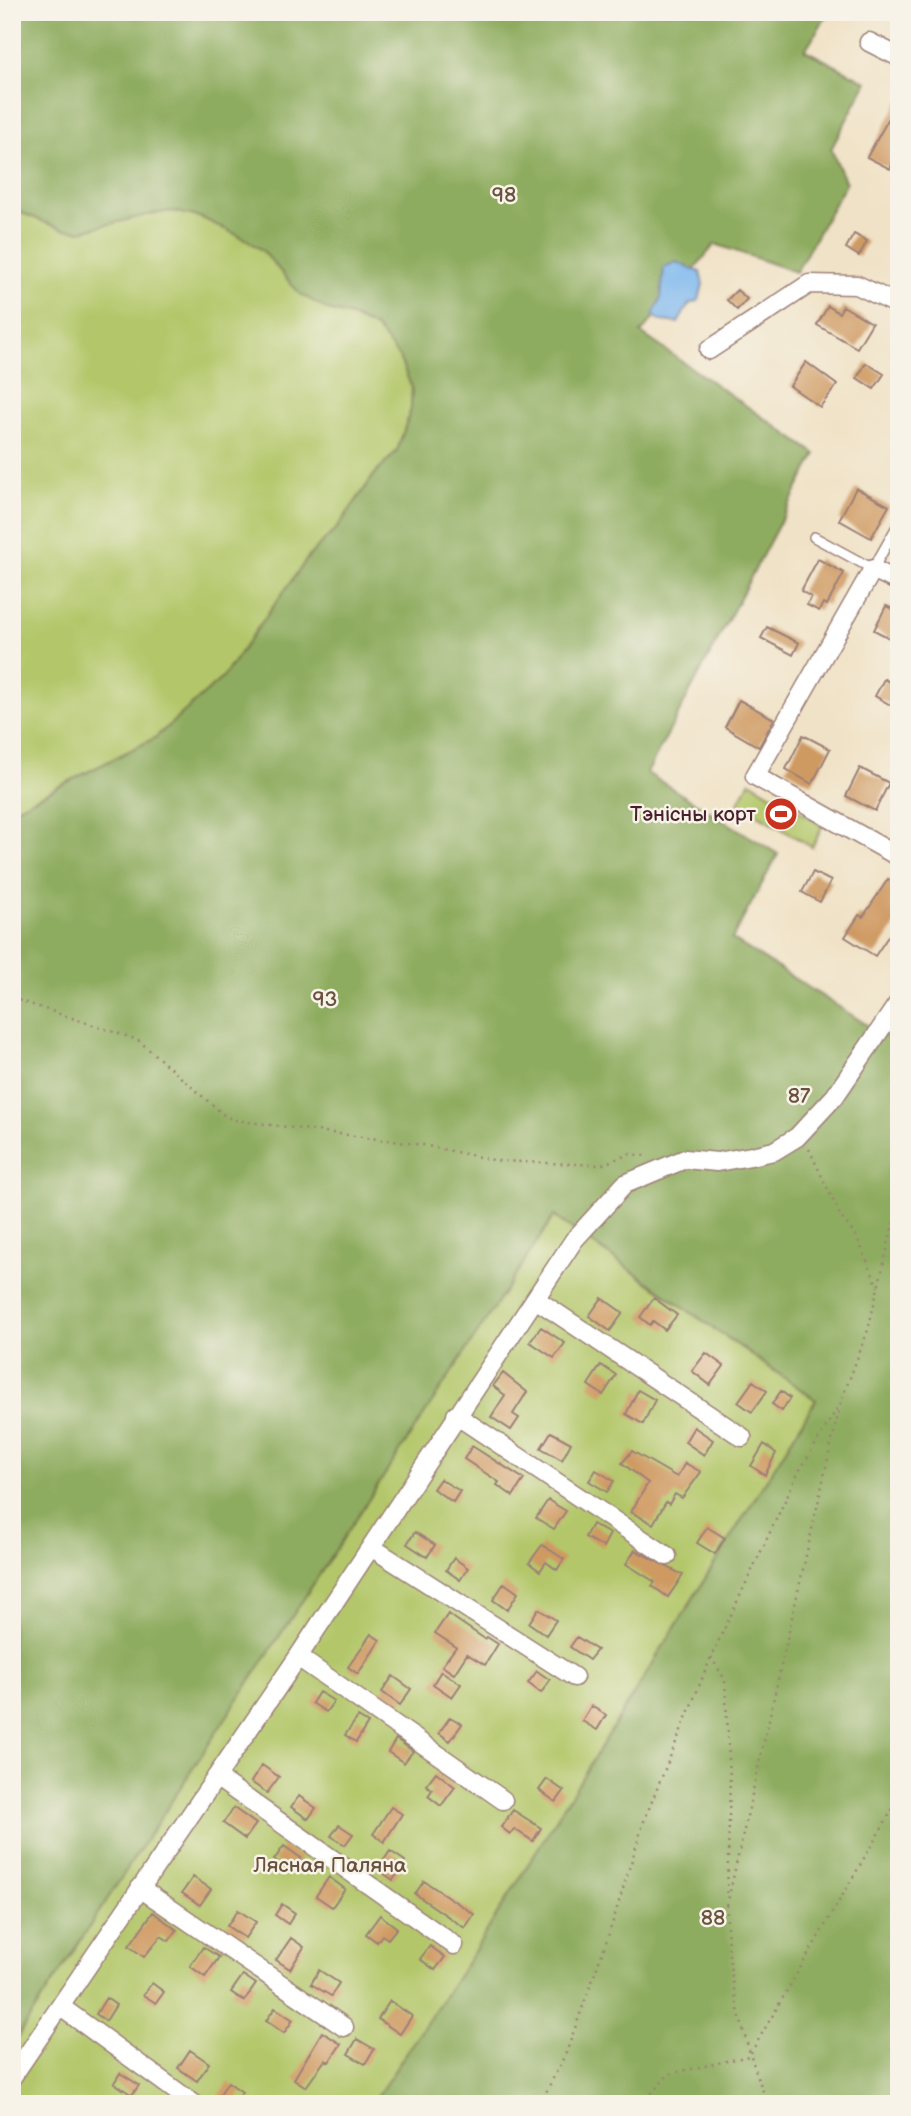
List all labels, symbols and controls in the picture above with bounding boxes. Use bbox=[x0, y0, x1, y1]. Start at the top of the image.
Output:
park label: 98 bbox=[492, 183, 516, 208]
sports icon: Тэнісны корт bbox=[762, 795, 800, 833]
place label: Тэнісны корт bbox=[630, 802, 756, 827]
park label: 93 bbox=[312, 987, 338, 1012]
park label: 87 bbox=[788, 1084, 811, 1109]
park label: Лясная Паляна bbox=[253, 1853, 407, 1878]
park label: 88 bbox=[701, 1906, 725, 1931]

